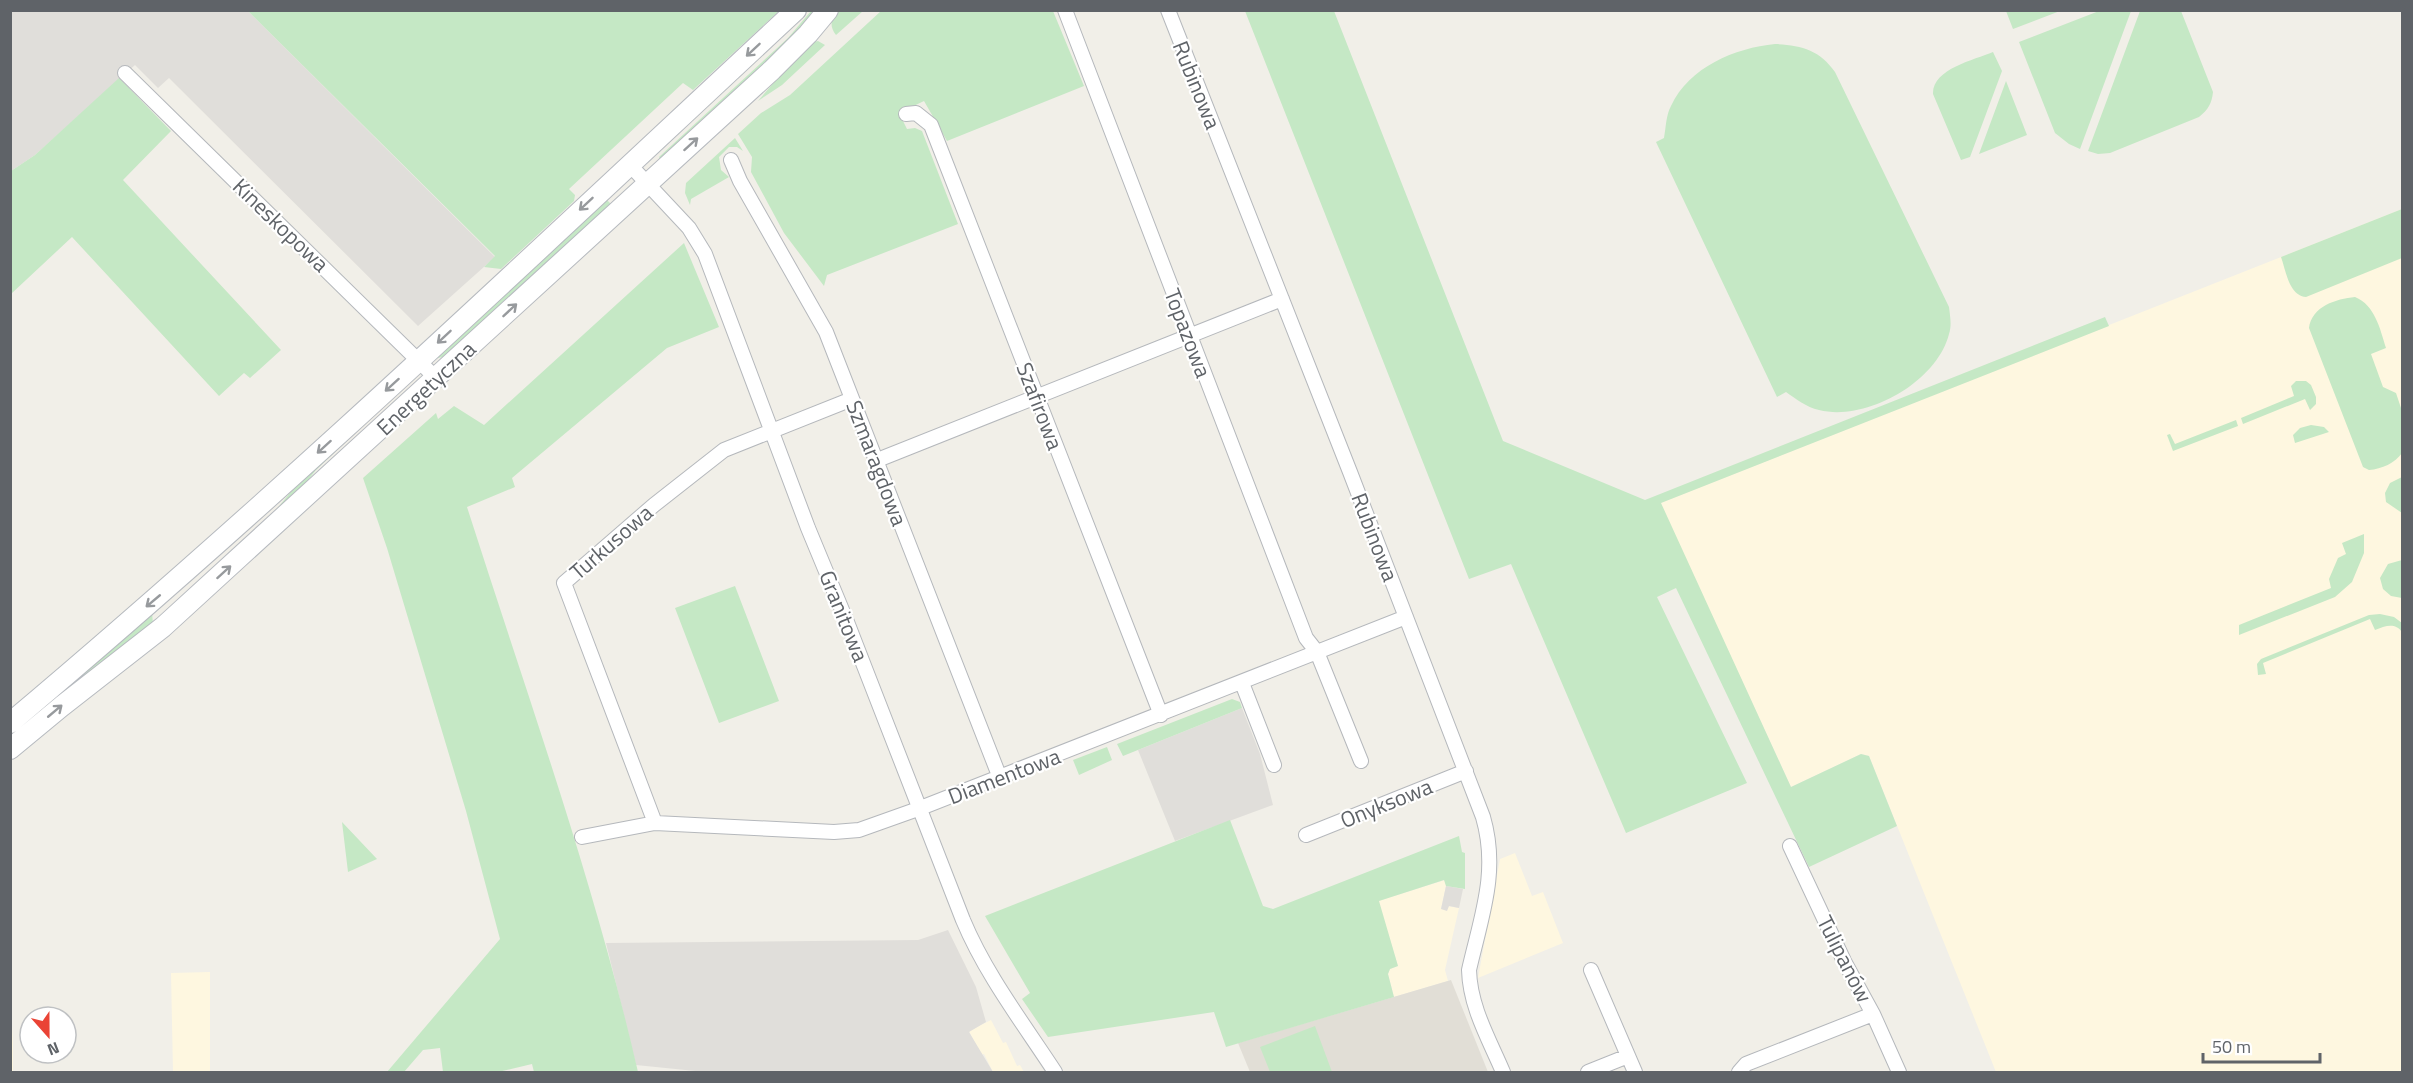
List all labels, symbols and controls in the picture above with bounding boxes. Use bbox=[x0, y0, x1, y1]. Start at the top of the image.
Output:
street label: Rubinowa bbox=[1164, 36, 1230, 134]
one-way arrow bbox=[746, 43, 761, 57]
one-way arrow bbox=[683, 137, 698, 151]
street label: Kineskopowa bbox=[225, 170, 337, 280]
one-way arrow bbox=[579, 197, 594, 211]
street label: Topazowa bbox=[1155, 284, 1221, 382]
one-way arrow bbox=[502, 303, 517, 317]
one-way arrow bbox=[436, 330, 451, 344]
street label: Energetyczna bbox=[369, 333, 483, 443]
street label: Szafirowa bbox=[1008, 357, 1072, 455]
one-way arrow bbox=[385, 378, 400, 392]
street label: Szmaragdowa bbox=[837, 395, 917, 531]
one-way arrow bbox=[316, 440, 331, 454]
street label: Rubinowa bbox=[1343, 488, 1407, 586]
street label: Turkusowa bbox=[562, 496, 660, 588]
one-way arrow bbox=[217, 565, 232, 579]
street label: Granitowa bbox=[810, 565, 878, 667]
one-way arrow bbox=[146, 594, 161, 608]
one-way arrow bbox=[47, 704, 62, 718]
street label: Diamentowa bbox=[943, 739, 1065, 813]
street label: Onyksowa bbox=[1335, 769, 1437, 837]
street label: Tulipanów bbox=[1809, 909, 1882, 1009]
north arrow bbox=[18, 1005, 78, 1065]
scale bar bbox=[2203, 1026, 2320, 1064]
text: 50 m bbox=[2212, 1033, 2251, 1060]
text: N bbox=[44, 1036, 63, 1062]

